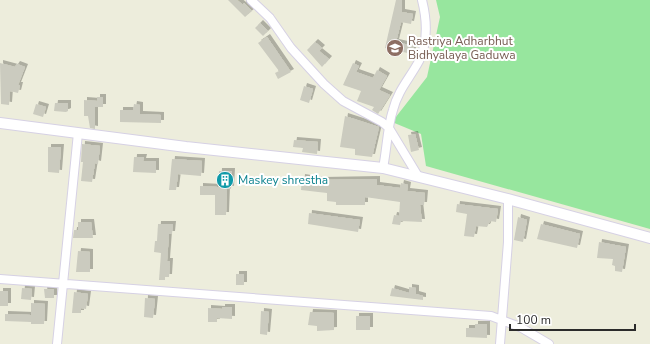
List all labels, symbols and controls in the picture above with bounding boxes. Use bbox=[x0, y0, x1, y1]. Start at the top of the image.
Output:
place label: Rastriya Adharbhut Bidhyalaya Gaduwa bbox=[408, 33, 516, 63]
school or university icon: Rastriya Adharbhut Bidhyalaya Gaduwa bbox=[385, 38, 405, 58]
building icon: Maskey shrestha bbox=[215, 170, 235, 190]
place label: Maskey shrestha bbox=[238, 172, 328, 188]
scale bar bbox=[510, 306, 635, 332]
text: 100 m bbox=[516, 312, 551, 328]

